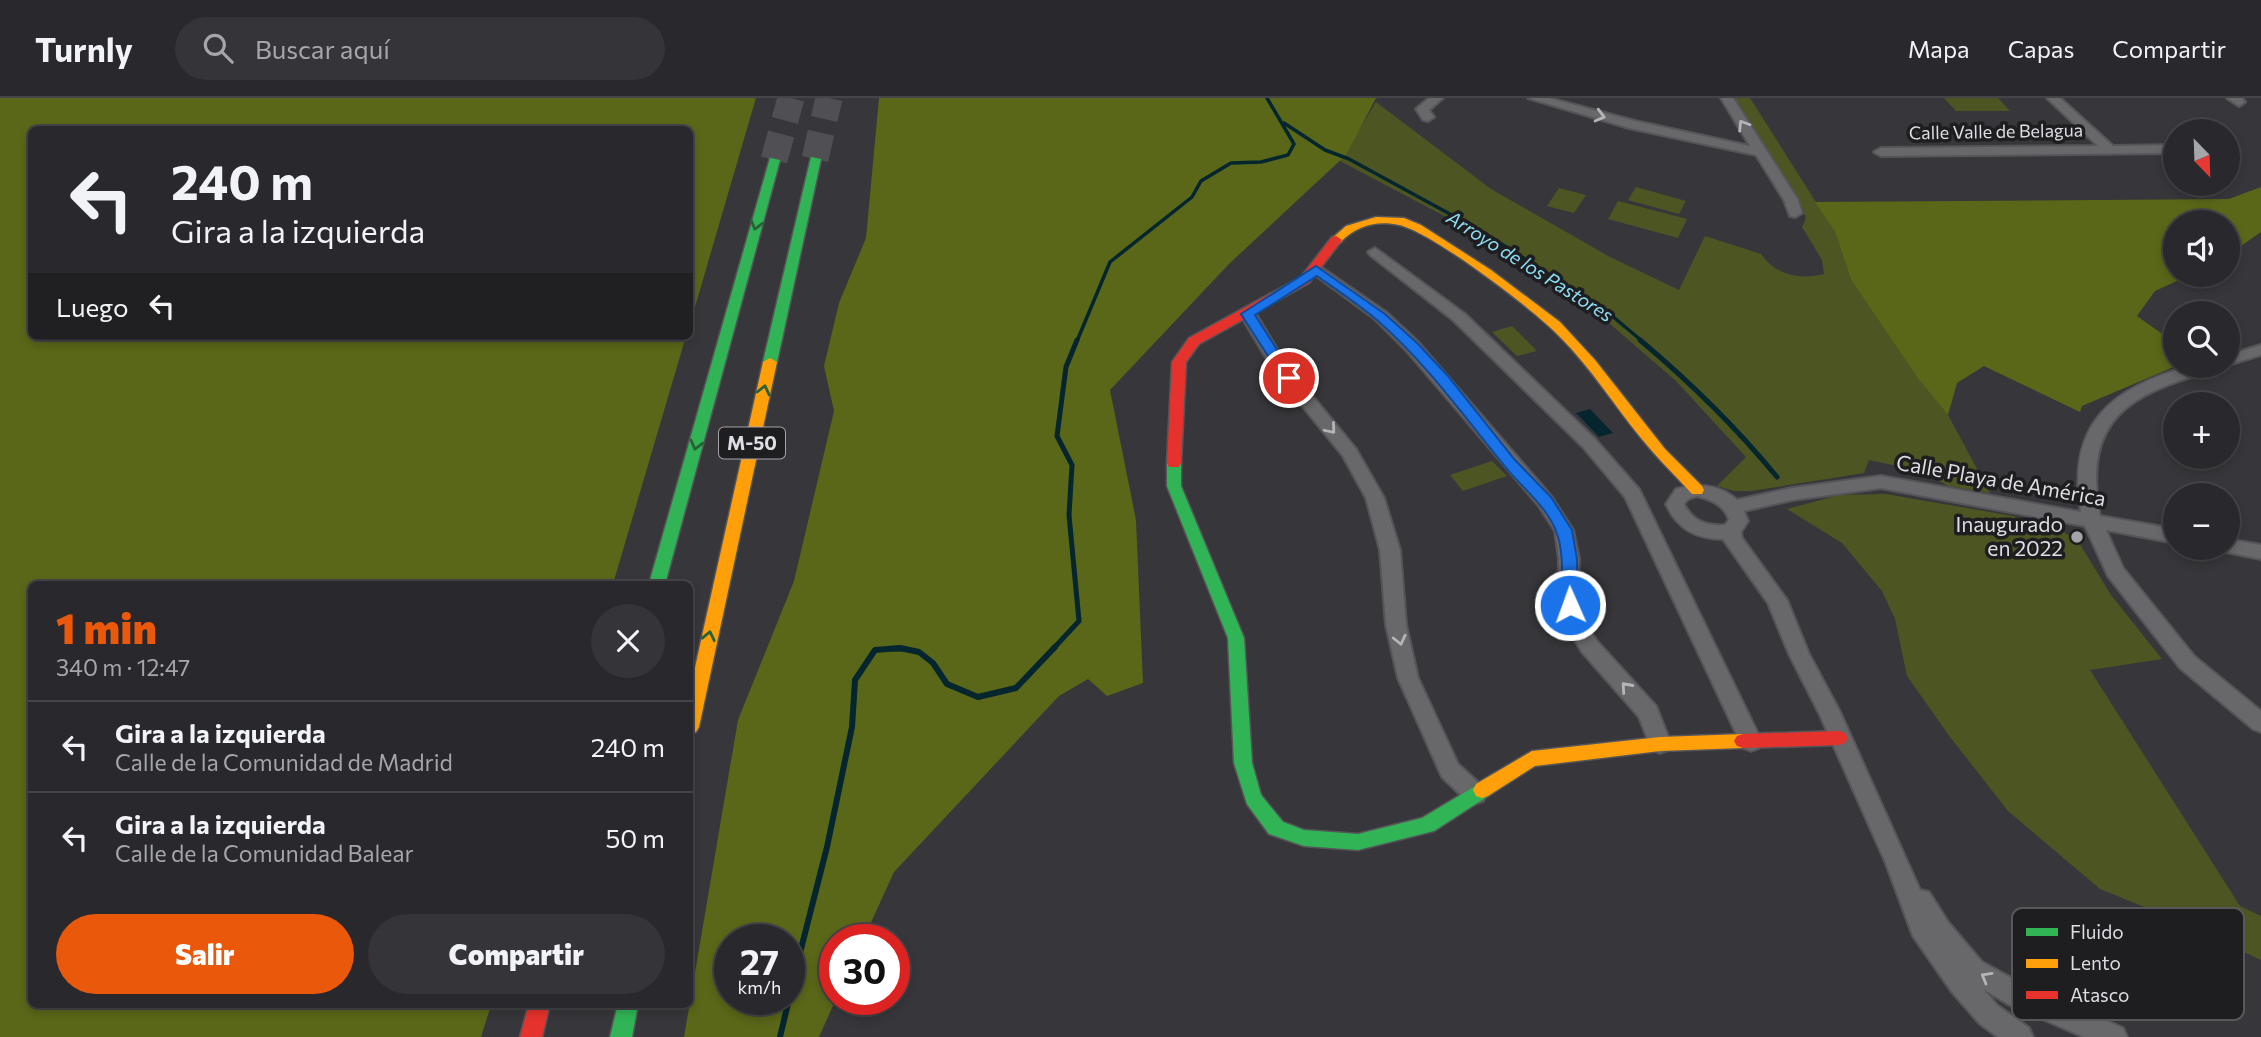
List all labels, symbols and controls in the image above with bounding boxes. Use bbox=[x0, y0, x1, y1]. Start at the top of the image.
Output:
search box bbox=[175, 17, 665, 80]
text: Turnly bbox=[35, 28, 133, 69]
icon: search bbox=[199, 29, 237, 67]
text: Buscar aquí bbox=[255, 33, 390, 64]
text: Mapa bbox=[1908, 34, 1970, 63]
text: Capas bbox=[2008, 34, 2074, 63]
text: Compartir bbox=[2112, 34, 2226, 63]
one-way arrow bbox=[1593, 107, 1605, 122]
street label: Calle Valle de Belagua bbox=[1909, 118, 2083, 144]
one-way arrow bbox=[1738, 119, 1751, 132]
north arrow bbox=[2163, 119, 2240, 196]
map controls bbox=[2163, 119, 2240, 560]
text: 240 m bbox=[171, 150, 313, 210]
icon: left bbox=[56, 154, 147, 245]
water label: Arroyo de los Pastores bbox=[1442, 205, 1618, 326]
text: Gira a la izquierda bbox=[171, 210, 425, 250]
button: sound bbox=[2163, 210, 2240, 287]
one-way arrow bbox=[750, 219, 764, 231]
icon: left bbox=[143, 287, 181, 325]
text: Luego bbox=[56, 291, 129, 322]
button: search bbox=[2163, 301, 2240, 378]
pin bbox=[1259, 348, 1319, 408]
icon: arrive bbox=[1270, 359, 1308, 397]
one-way arrow bbox=[755, 384, 770, 396]
button: + bbox=[2163, 392, 2240, 469]
one-way arrow bbox=[1323, 420, 1335, 433]
road number: M-50 bbox=[719, 428, 785, 458]
one-way arrow bbox=[689, 438, 704, 450]
street label: Calle Playa de América bbox=[1895, 449, 2108, 510]
button: − bbox=[2163, 483, 2240, 560]
place label: Inaugurado en 2022 bbox=[1955, 511, 2063, 560]
marker: Inaugurado en 2022 bbox=[2069, 529, 2085, 545]
position arrow bbox=[1533, 568, 1607, 642]
text: 1 min bbox=[56, 601, 157, 653]
button: close bbox=[591, 604, 665, 678]
one-way arrow bbox=[701, 630, 716, 642]
one-way arrow bbox=[1391, 634, 1406, 646]
text: 340 m · 12:47 bbox=[56, 653, 190, 681]
one-way arrow bbox=[1621, 682, 1634, 695]
text: Gira a la izquierda bbox=[115, 717, 326, 748]
icon: left bbox=[56, 728, 94, 766]
text: 240 m bbox=[591, 731, 665, 762]
text: Calle de la Comunidad de Madrid bbox=[115, 748, 453, 776]
text: Gira a la izquierda bbox=[115, 808, 326, 839]
icon: left bbox=[56, 819, 94, 857]
text: 50 m bbox=[605, 822, 665, 853]
text: Calle de la Comunidad Balear bbox=[115, 839, 414, 867]
legend bbox=[2012, 908, 2244, 1020]
button: Salir bbox=[56, 914, 354, 994]
button: Compartir bbox=[368, 914, 665, 994]
text: Fluido bbox=[2070, 920, 2124, 943]
speed limit sign: 30 bbox=[819, 924, 910, 1015]
text: 27 bbox=[740, 939, 779, 982]
text: Lento bbox=[2070, 951, 2121, 974]
one-way arrow bbox=[1980, 972, 1993, 985]
text: km/h bbox=[738, 976, 781, 998]
text: Atasco bbox=[2070, 983, 2129, 1006]

